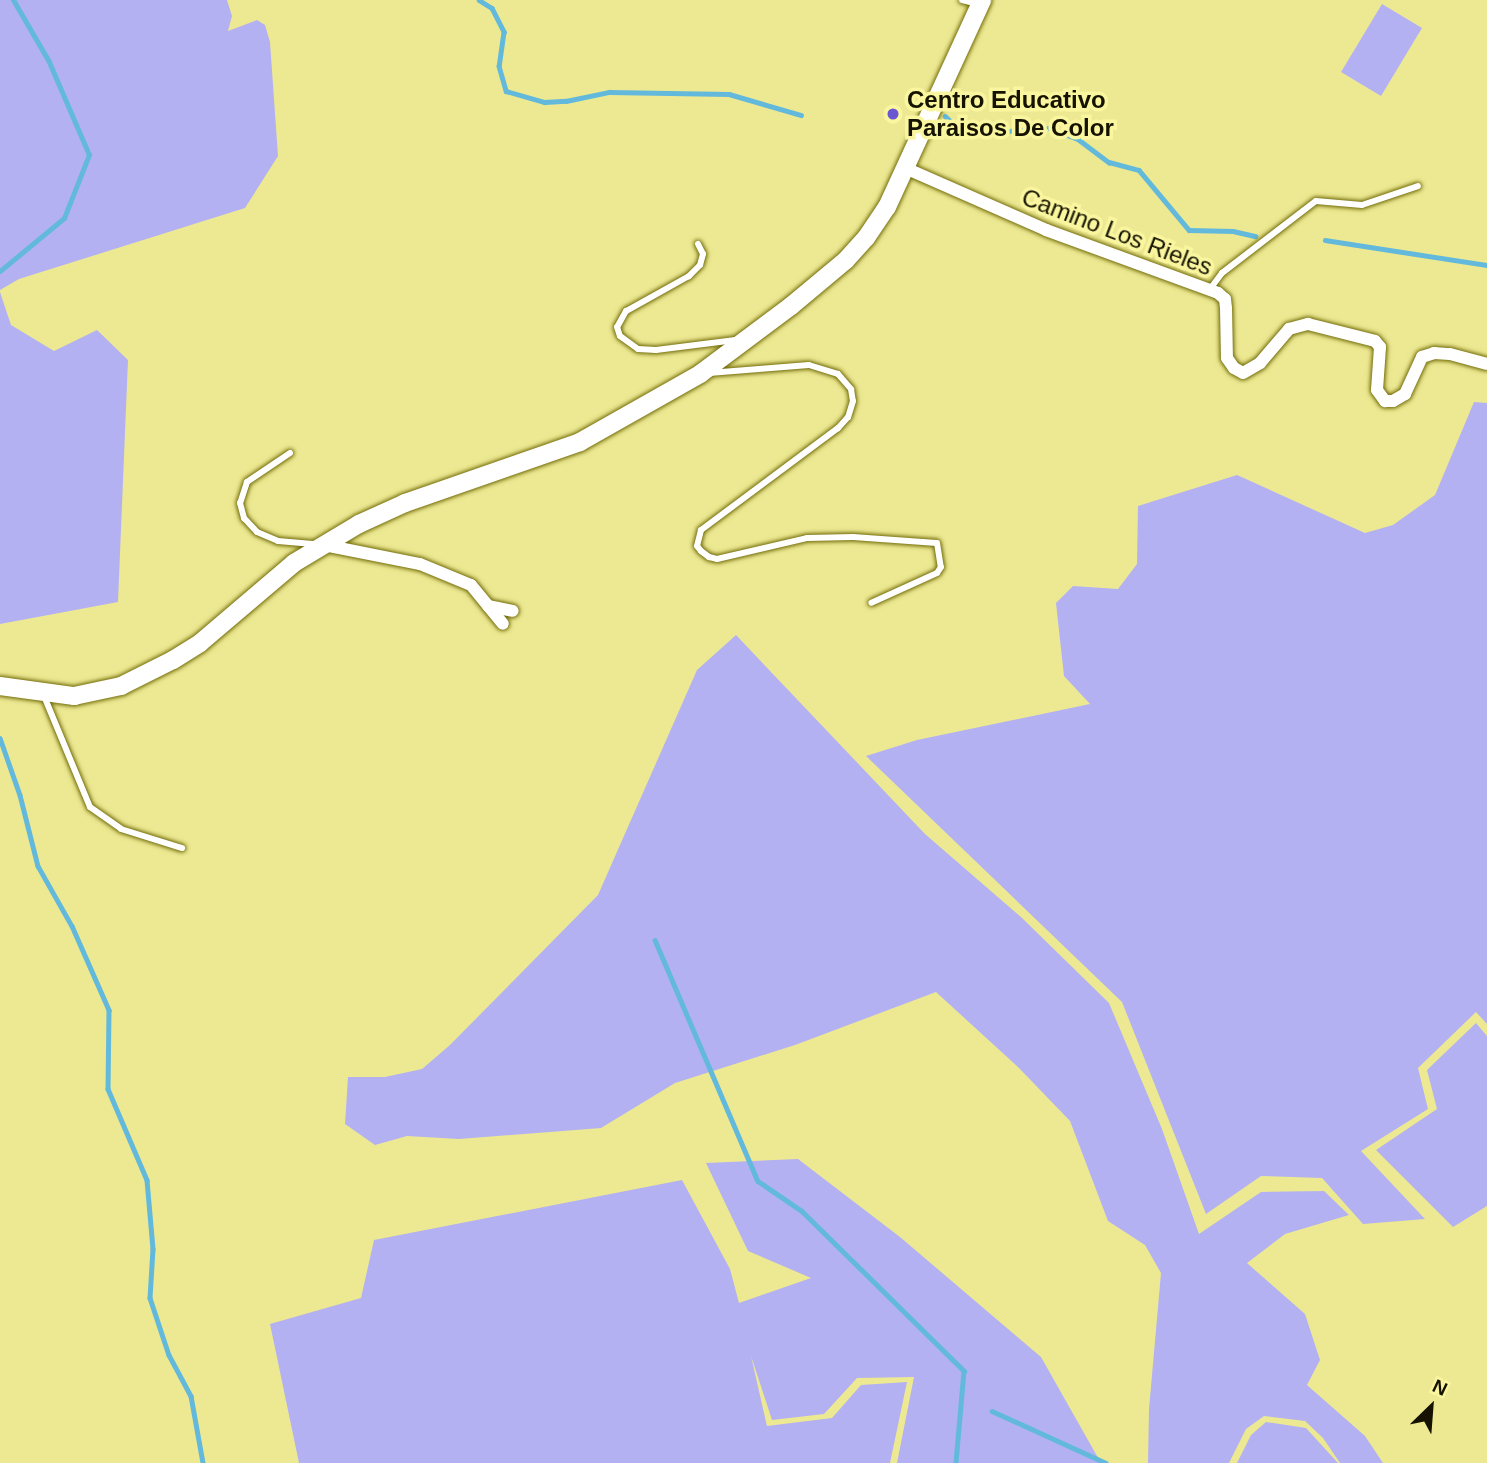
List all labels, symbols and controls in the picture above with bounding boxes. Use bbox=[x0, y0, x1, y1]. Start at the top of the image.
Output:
place label: Centro Educativo Paraisos De Color bbox=[907, 86, 1114, 142]
marker: Centro Educativo Paraisos De Color bbox=[885, 106, 901, 122]
street label: Camino Los Rieles bbox=[1018, 182, 1216, 282]
north arrow bbox=[1396, 1372, 1466, 1442]
text: N bbox=[1429, 1375, 1451, 1400]

